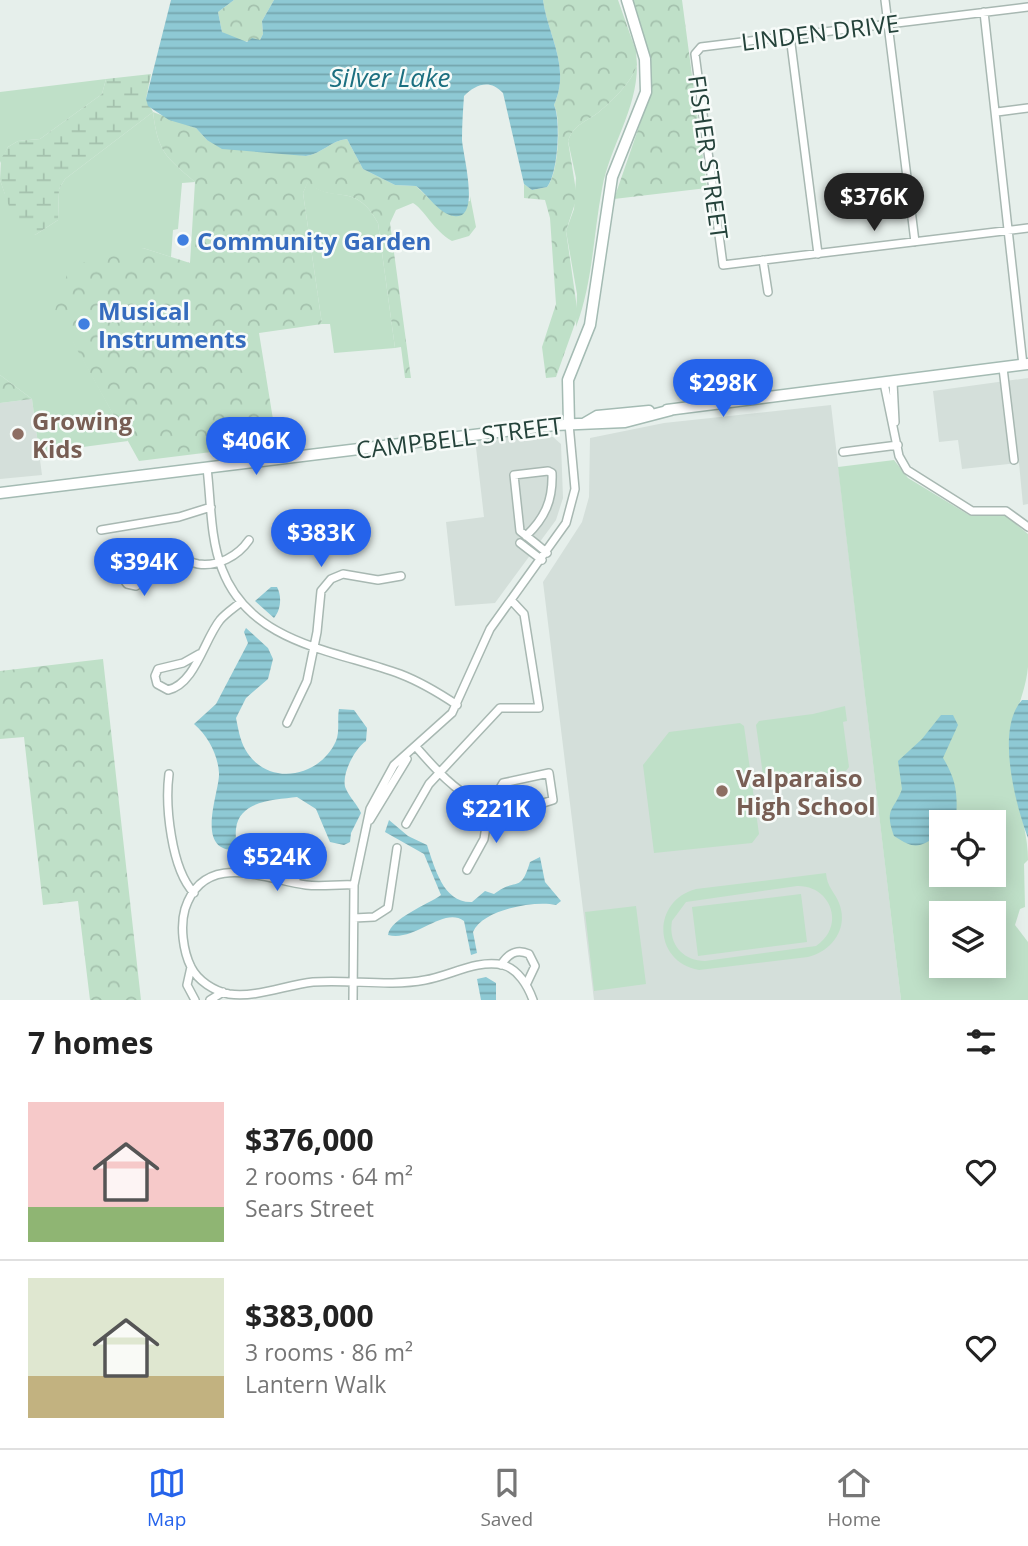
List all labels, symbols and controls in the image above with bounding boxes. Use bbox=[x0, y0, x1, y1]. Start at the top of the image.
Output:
street label: LINDEN DRIVE bbox=[739, 6, 901, 58]
water label: Silver Lake bbox=[330, 59, 451, 95]
street label: FISHER STREET bbox=[681, 73, 737, 241]
pin: $376K bbox=[825, 174, 923, 233]
text: $376K bbox=[840, 180, 908, 212]
place label: Community Garden bbox=[197, 224, 431, 257]
marker: Community Garden bbox=[175, 232, 191, 248]
place label: Musical Instruments bbox=[98, 294, 247, 355]
marker: Musical Instruments bbox=[76, 316, 92, 332]
pin: $298K bbox=[674, 360, 772, 419]
text: $298K bbox=[689, 366, 757, 398]
place label: Growing Kids bbox=[32, 404, 133, 465]
street label: CAMPBELL STREET bbox=[354, 408, 564, 466]
pin: $406K bbox=[207, 418, 305, 477]
text: $406K bbox=[222, 424, 290, 456]
marker: Growing Kids bbox=[10, 426, 26, 442]
pin: $383K bbox=[272, 510, 370, 569]
text: $383K bbox=[287, 516, 355, 548]
pin: $394K bbox=[95, 538, 193, 598]
text: $394K bbox=[110, 545, 178, 577]
place label: Valparaiso High School bbox=[736, 761, 876, 822]
marker: Valparaiso High School bbox=[714, 783, 730, 799]
pin: $221K bbox=[447, 786, 545, 845]
text: $221K bbox=[462, 792, 530, 824]
map controls bbox=[929, 810, 1006, 978]
button: locate bbox=[929, 810, 1006, 887]
pin: $524K bbox=[228, 834, 326, 893]
text: $524K bbox=[243, 840, 311, 872]
button: layers bbox=[929, 901, 1006, 978]
text: 7 homes bbox=[28, 1022, 153, 1063]
icon: filters bbox=[962, 1023, 1000, 1061]
text: $376,000 bbox=[245, 1119, 374, 1160]
icon: home bbox=[84, 1130, 168, 1214]
icon: heart bbox=[962, 1153, 1000, 1191]
text: 2 rooms · 64 m² bbox=[245, 1160, 413, 1192]
text: Sears Street bbox=[245, 1192, 374, 1224]
text: $383,000 bbox=[245, 1295, 374, 1336]
icon: home bbox=[84, 1306, 168, 1390]
icon: heart bbox=[962, 1329, 1000, 1367]
text: 3 rooms · 86 m² bbox=[245, 1336, 413, 1368]
text: Lantern Walk bbox=[245, 1368, 386, 1400]
tab: Map bbox=[147, 1464, 186, 1532]
tab: Saved bbox=[480, 1464, 533, 1532]
tab: Home bbox=[827, 1464, 881, 1532]

